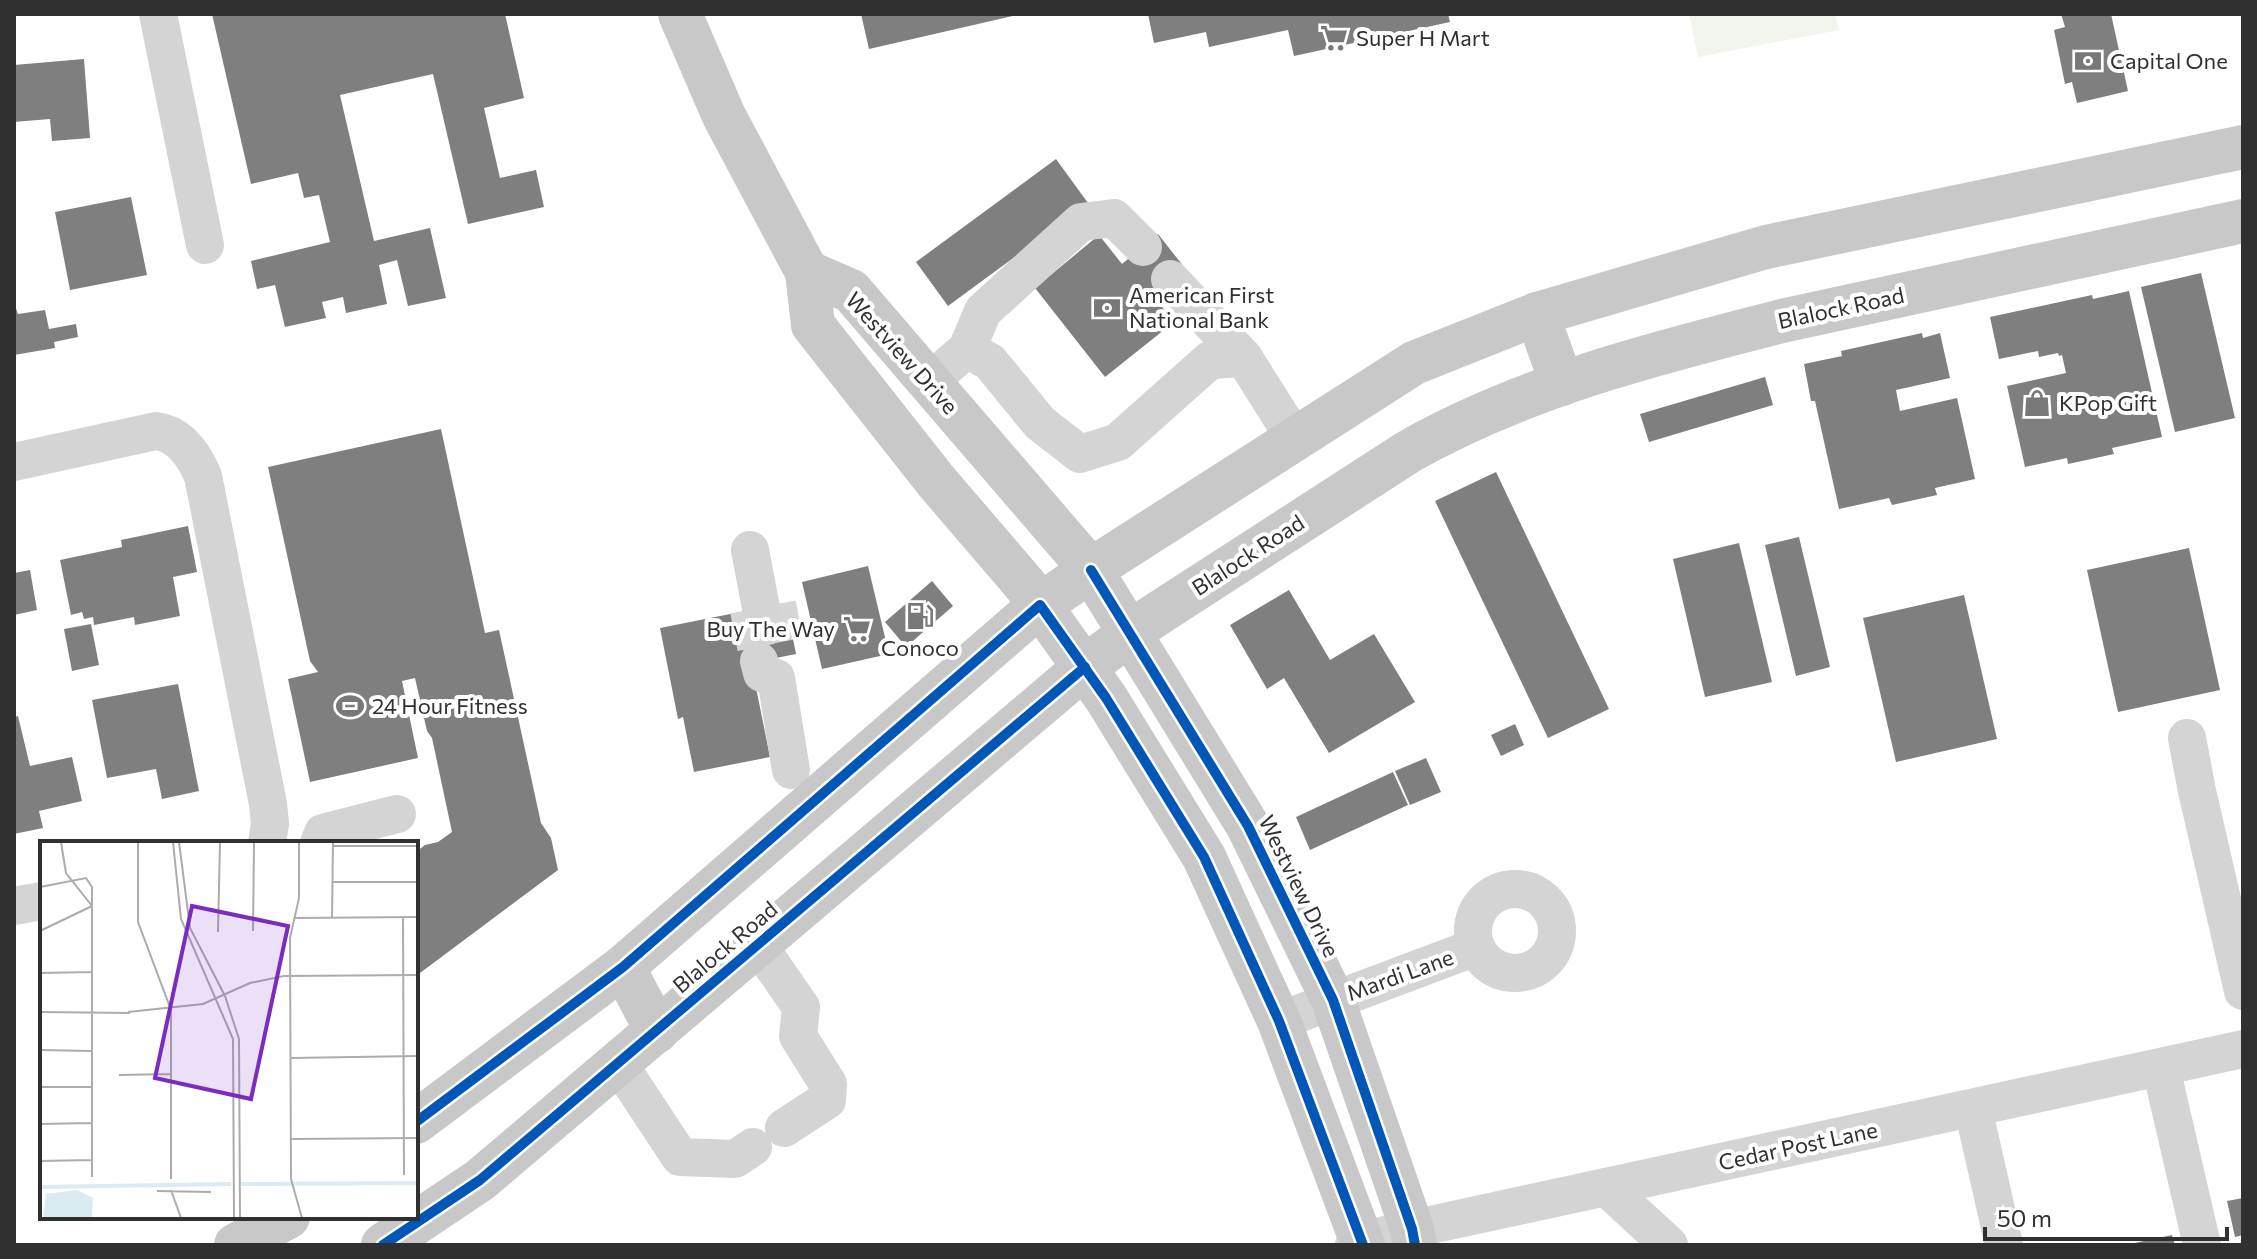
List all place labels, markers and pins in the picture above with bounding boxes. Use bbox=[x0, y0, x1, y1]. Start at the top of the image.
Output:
supermarket icon: Super H Mart bbox=[1319, 23, 1349, 53]
place label: Super H Mart bbox=[1356, 24, 1490, 51]
bank icon: Capital One bbox=[2073, 46, 2103, 76]
place label: Capital One bbox=[2110, 47, 2228, 74]
place label: American First National Bank bbox=[1129, 281, 1274, 333]
bank icon: American First National Bank bbox=[1092, 293, 1122, 323]
shop icon: KPop Gift bbox=[2022, 388, 2052, 418]
place label: KPop Gift bbox=[2059, 389, 2157, 416]
fuel station icon: Conoco bbox=[905, 601, 935, 631]
supermarket icon: Buy The Way bbox=[842, 614, 872, 644]
place label: Buy The Way bbox=[706, 615, 835, 642]
place label: Conoco bbox=[881, 634, 959, 661]
sports icon: 24 Hour Fitness bbox=[335, 691, 365, 721]
place label: 24 Hour Fitness bbox=[372, 692, 528, 719]

